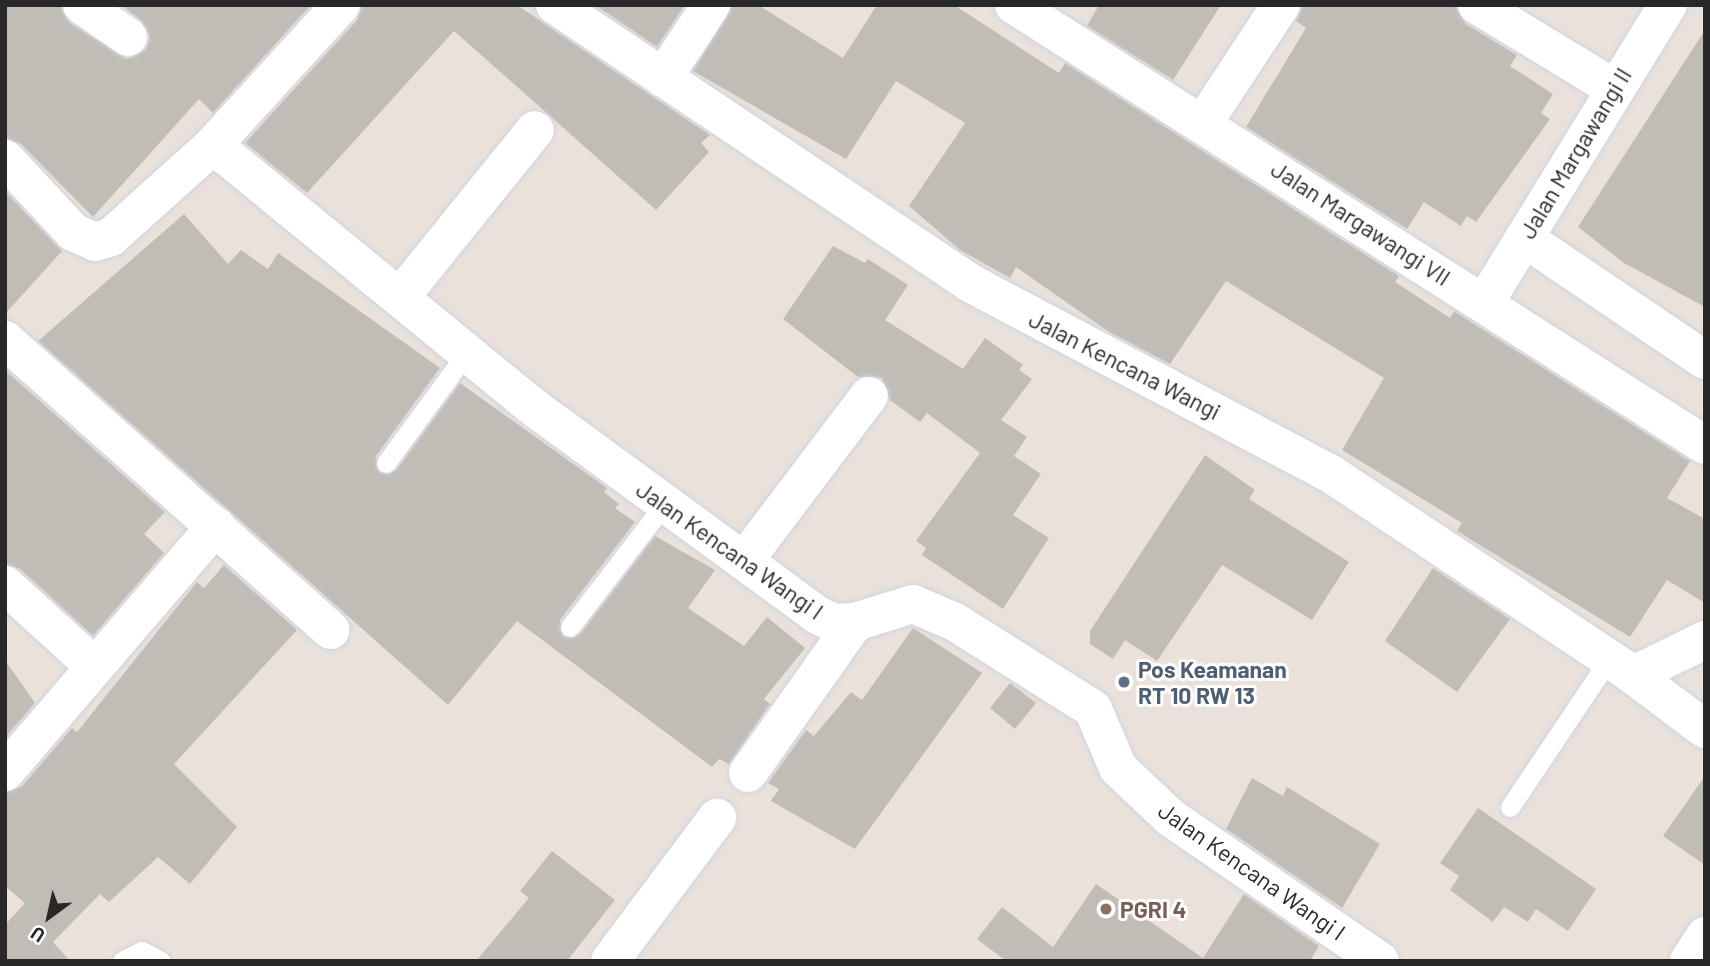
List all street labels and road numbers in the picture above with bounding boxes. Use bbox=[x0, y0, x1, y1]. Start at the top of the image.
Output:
street label: Jalan Margawangi II bbox=[1513, 63, 1637, 243]
street label: Jalan Margawangi VII bbox=[1266, 155, 1456, 291]
street label: Jalan Kencana Wangi bbox=[1025, 305, 1225, 425]
street label: Jalan Kencana Wangi I bbox=[631, 475, 829, 625]
street label: Jalan Kencana Wangi I bbox=[1153, 796, 1351, 946]

